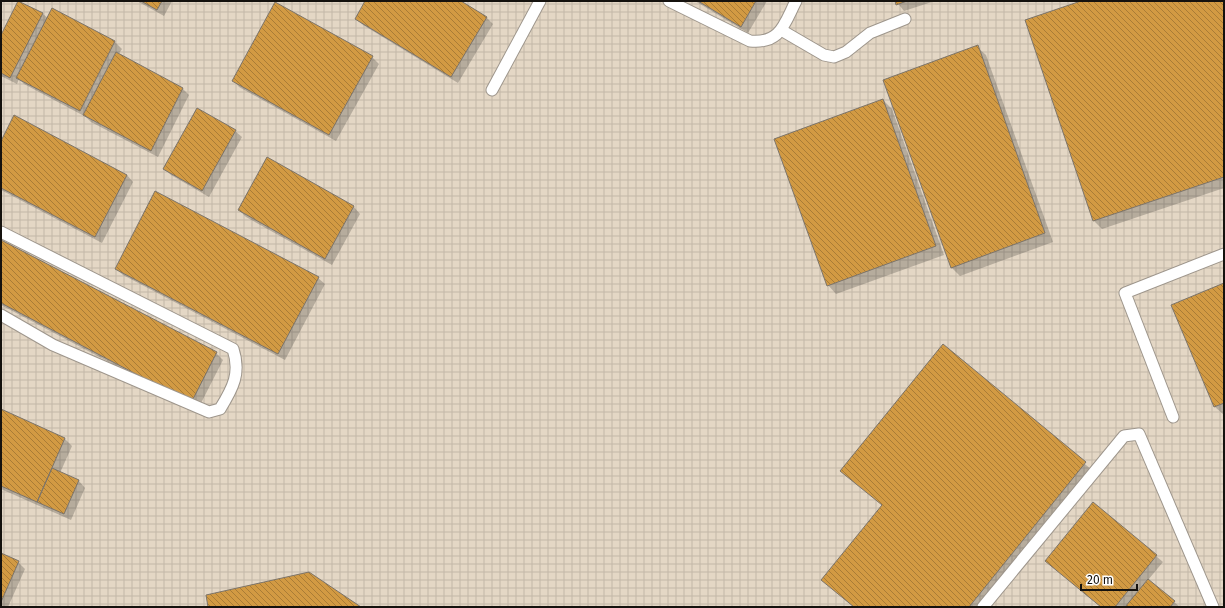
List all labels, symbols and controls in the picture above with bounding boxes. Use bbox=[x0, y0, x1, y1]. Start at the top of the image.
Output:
scale bar bbox=[1081, 566, 1137, 592]
text: 20 m bbox=[1087, 573, 1113, 587]

